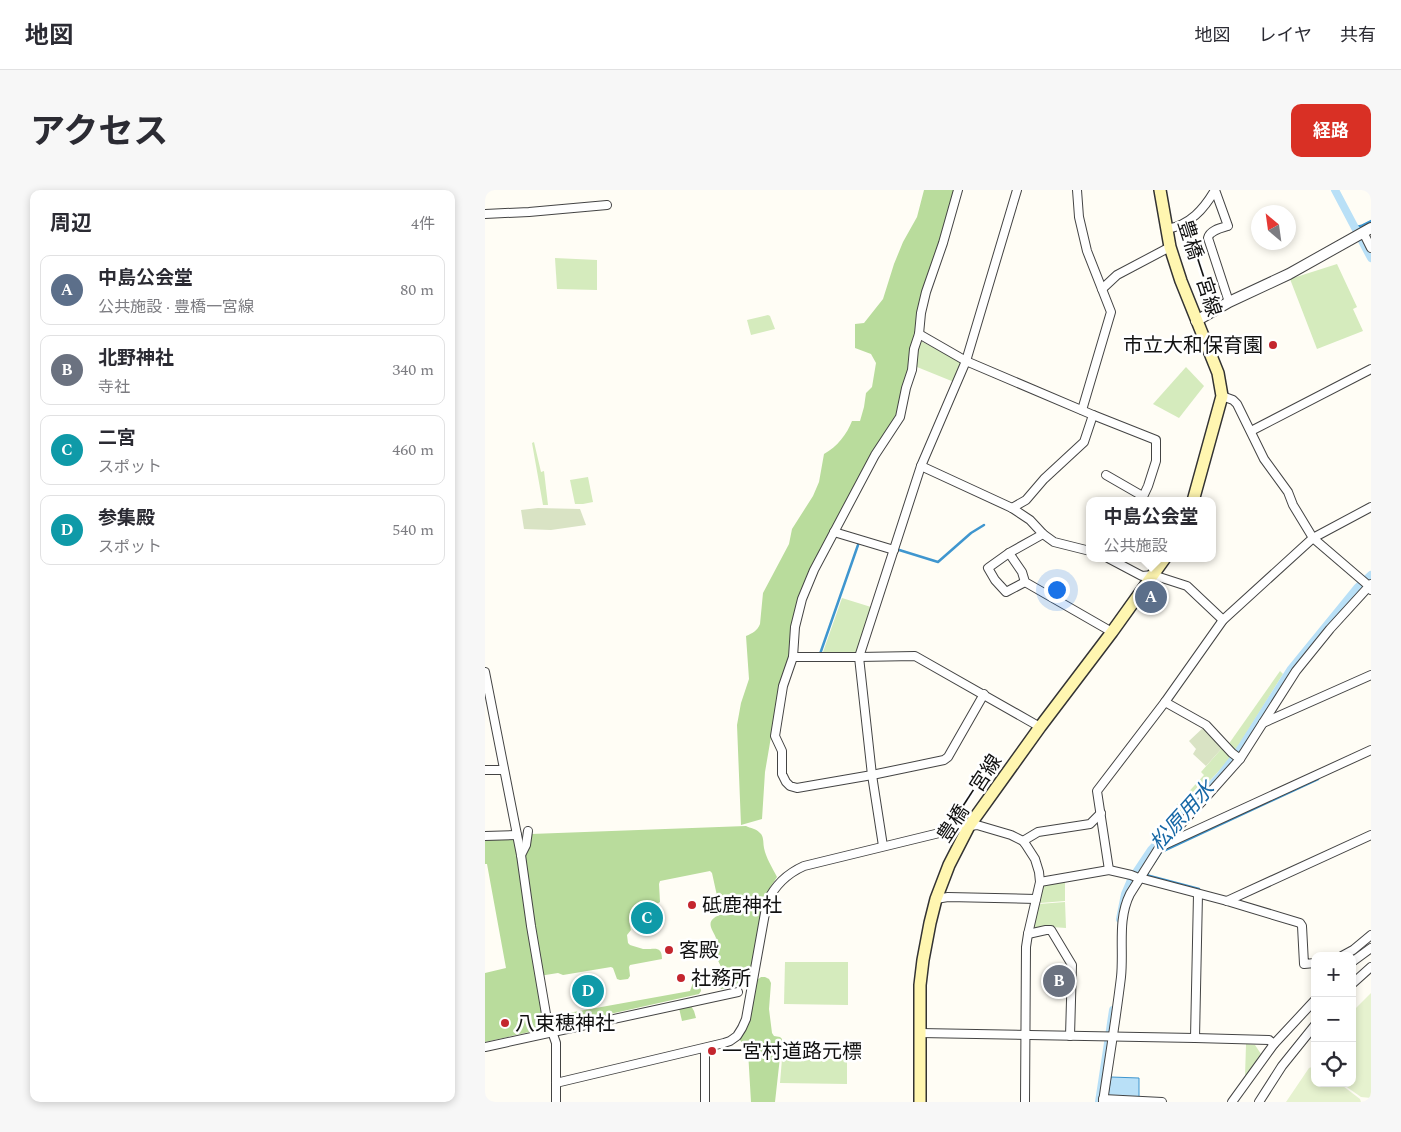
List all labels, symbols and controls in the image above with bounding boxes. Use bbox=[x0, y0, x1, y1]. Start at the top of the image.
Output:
text: 地図 bbox=[25, 18, 73, 54]
text: 地図 bbox=[1195, 22, 1231, 49]
text: レイヤ bbox=[1259, 22, 1312, 49]
text: 共有 bbox=[1340, 22, 1376, 49]
button: 経路 bbox=[1291, 104, 1371, 157]
text: アクセス bbox=[30, 106, 168, 159]
north arrow bbox=[1251, 205, 1296, 250]
text: 周辺 bbox=[50, 208, 92, 240]
text: 4件 bbox=[411, 212, 435, 236]
street label: 豊橋一宮線 bbox=[1169, 216, 1229, 320]
text: 中島公会堂 bbox=[98, 264, 193, 293]
text: A bbox=[61, 278, 73, 302]
text: 80 m bbox=[400, 278, 434, 302]
text: 公共施設 · 豊橋一宮線 bbox=[98, 295, 254, 319]
place label: 市立大和保育園 bbox=[1123, 331, 1263, 361]
marker: 市立大和保育園 bbox=[1267, 339, 1279, 351]
text: 北野神社 bbox=[98, 344, 174, 373]
text: B bbox=[61, 358, 73, 382]
text: 340 m bbox=[392, 358, 434, 382]
text: 寺社 bbox=[98, 375, 130, 399]
text: 二宮 bbox=[98, 424, 136, 453]
text: C bbox=[61, 438, 73, 462]
text: 460 m bbox=[392, 438, 434, 462]
text: スポット bbox=[98, 455, 162, 479]
popup bbox=[1086, 497, 1216, 562]
text: 中島公会堂 bbox=[1103, 503, 1199, 532]
text: 参集殿 bbox=[98, 504, 155, 533]
text: D bbox=[61, 518, 73, 542]
text: 540 m bbox=[392, 518, 434, 542]
text: 公共施設 bbox=[1103, 534, 1168, 558]
text: スポット bbox=[98, 535, 162, 559]
your location bbox=[1044, 577, 1070, 603]
pin: A bbox=[1135, 578, 1167, 616]
street label: 豊橋一宮線 bbox=[930, 748, 1010, 849]
water label: 松原用水 bbox=[1143, 773, 1224, 859]
place label: 砥鹿神社 bbox=[702, 891, 782, 921]
pin: C bbox=[631, 899, 663, 937]
marker: 砥鹿神社 bbox=[686, 899, 698, 911]
place label: 客殿 bbox=[679, 936, 719, 966]
marker: 客殿 bbox=[663, 944, 675, 956]
map controls bbox=[1311, 952, 1356, 1087]
button: + bbox=[1311, 952, 1356, 997]
pin: B bbox=[1043, 962, 1075, 1000]
place label: 社務所 bbox=[691, 964, 751, 994]
pin: D bbox=[572, 972, 604, 1010]
marker: 社務所 bbox=[675, 972, 687, 984]
button: − bbox=[1311, 997, 1356, 1042]
place label: 八束穂神社 bbox=[515, 1009, 615, 1039]
marker: 八束穂神社 bbox=[499, 1017, 511, 1029]
place label: 一宮村道路元標 bbox=[722, 1037, 862, 1067]
button: locate bbox=[1311, 1042, 1356, 1087]
marker: 一宮村道路元標 bbox=[706, 1045, 718, 1057]

